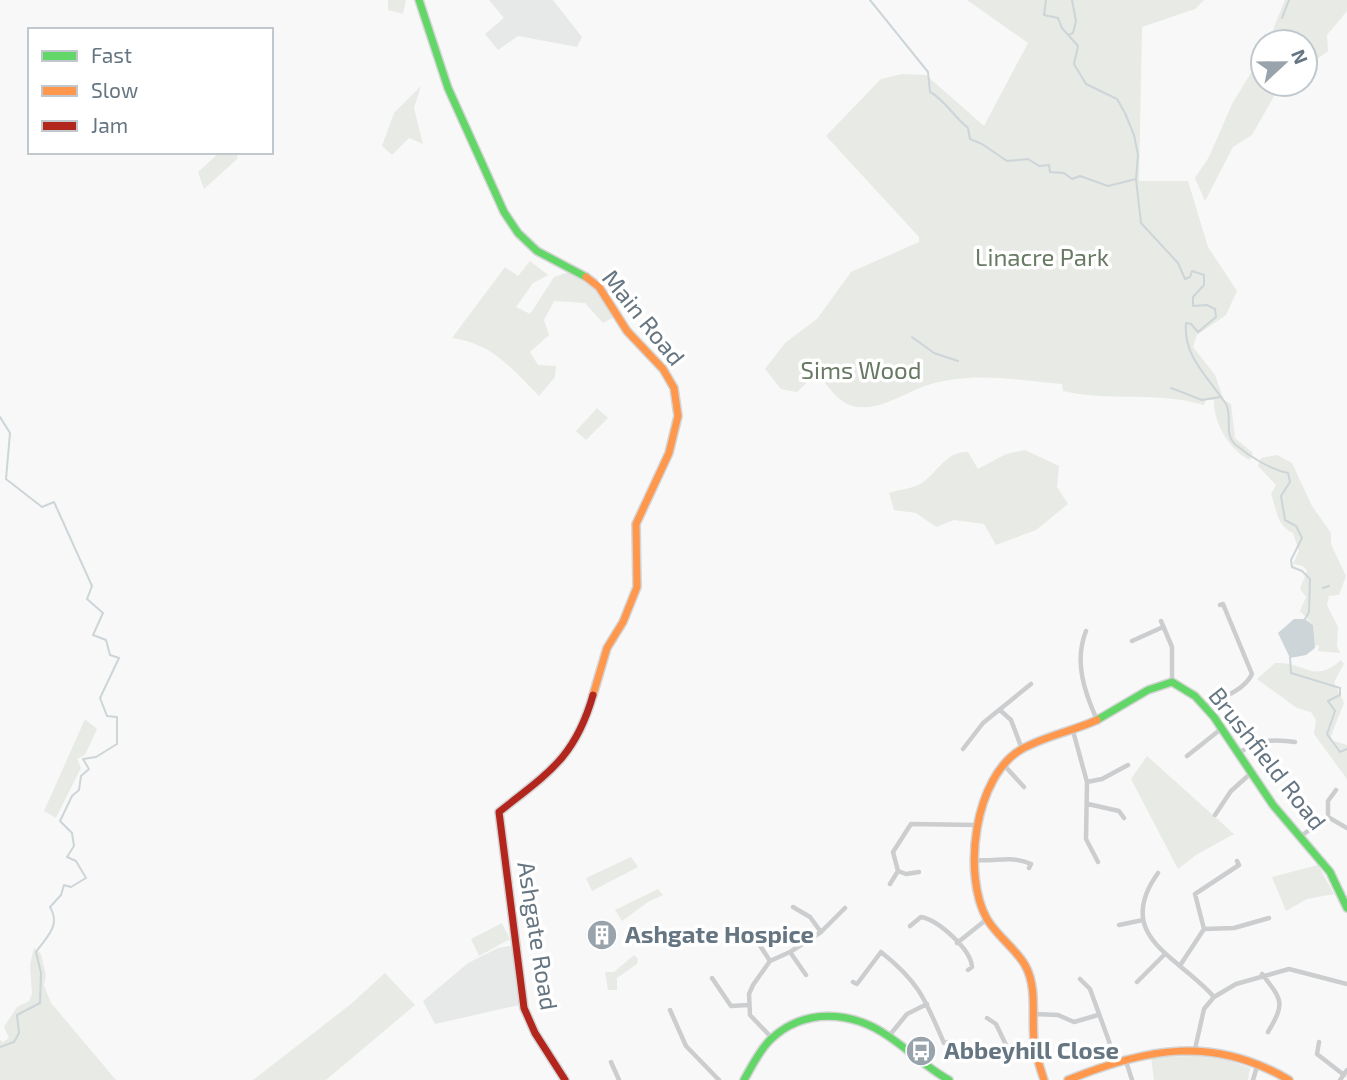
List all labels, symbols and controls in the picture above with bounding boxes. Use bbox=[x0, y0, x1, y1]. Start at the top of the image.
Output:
legend bbox=[28, 28, 273, 154]
north arrow bbox=[1249, 28, 1319, 98]
text: Fast bbox=[91, 42, 132, 67]
text: N bbox=[1287, 46, 1313, 67]
text: Slow bbox=[91, 77, 138, 102]
text: Jam bbox=[91, 112, 128, 137]
park label: Linacre Park bbox=[975, 242, 1109, 271]
street label: Main Road bbox=[597, 263, 692, 371]
park label: Sims Wood bbox=[800, 355, 922, 384]
street label: Brushfield Road bbox=[1203, 681, 1333, 835]
street label: Ashgate Road bbox=[512, 859, 565, 1012]
building icon: Ashgate Hospice bbox=[585, 918, 619, 952]
place label: Ashgate Hospice bbox=[625, 919, 814, 948]
bus stop icon: Abbeyhill Close bbox=[904, 1034, 938, 1068]
place label: Abbeyhill Close bbox=[944, 1035, 1119, 1064]

